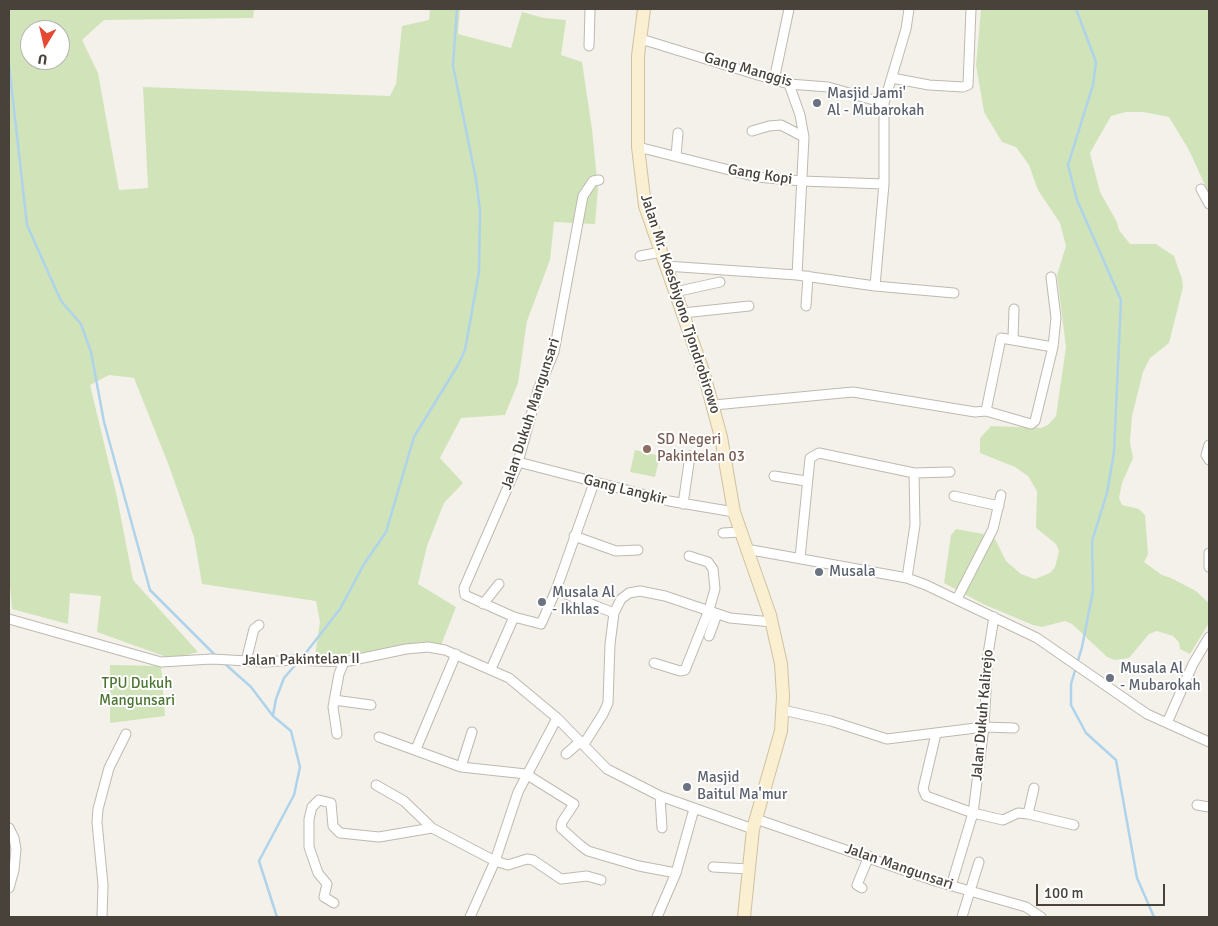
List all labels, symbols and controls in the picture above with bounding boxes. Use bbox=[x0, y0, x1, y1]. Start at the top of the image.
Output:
north arrow bbox=[20, 20, 70, 70]
street label: Gang Manggis bbox=[702, 49, 794, 91]
text: U bbox=[37, 50, 49, 68]
place label: Masjid Jami' Al - Mubarokah bbox=[827, 85, 924, 120]
marker: Masjid Jami' Al - Mubarokah bbox=[811, 97, 823, 109]
street label: Gang Kopi bbox=[726, 161, 794, 189]
street label: Jalan Mr. Koesbiyono Tjondrobirowo bbox=[636, 192, 724, 416]
street label: Jalan Dukuh Mangunsari bbox=[498, 336, 564, 492]
place label: SD Negeri Pakintelan 03 bbox=[657, 431, 745, 466]
marker: SD Negeri Pakintelan 03 bbox=[641, 443, 653, 455]
street label: Gang Langkir bbox=[582, 471, 668, 509]
place label: Musala bbox=[829, 563, 876, 581]
marker: Musala bbox=[813, 566, 825, 578]
place label: Musala Al - Ikhlas bbox=[552, 584, 615, 619]
marker: Musala Al - Ikhlas bbox=[536, 596, 548, 608]
street label: Jalan Dukuh Kalirejo bbox=[968, 648, 998, 782]
street label: Jalan Pakintelan II bbox=[242, 650, 360, 670]
place label: Musala Al - Mubarokah bbox=[1120, 660, 1201, 695]
marker: Musala Al - Mubarokah bbox=[1104, 672, 1116, 684]
park label: TPU Dukuh Mangunsari bbox=[99, 675, 175, 710]
place label: Masjid Baitul Ma'mur bbox=[697, 769, 787, 804]
marker: Masjid Baitul Ma'mur bbox=[681, 781, 693, 793]
street label: Jalan Mangunsari bbox=[842, 840, 956, 894]
scale bar bbox=[1038, 874, 1167, 906]
text: 100 m bbox=[1044, 884, 1084, 902]

